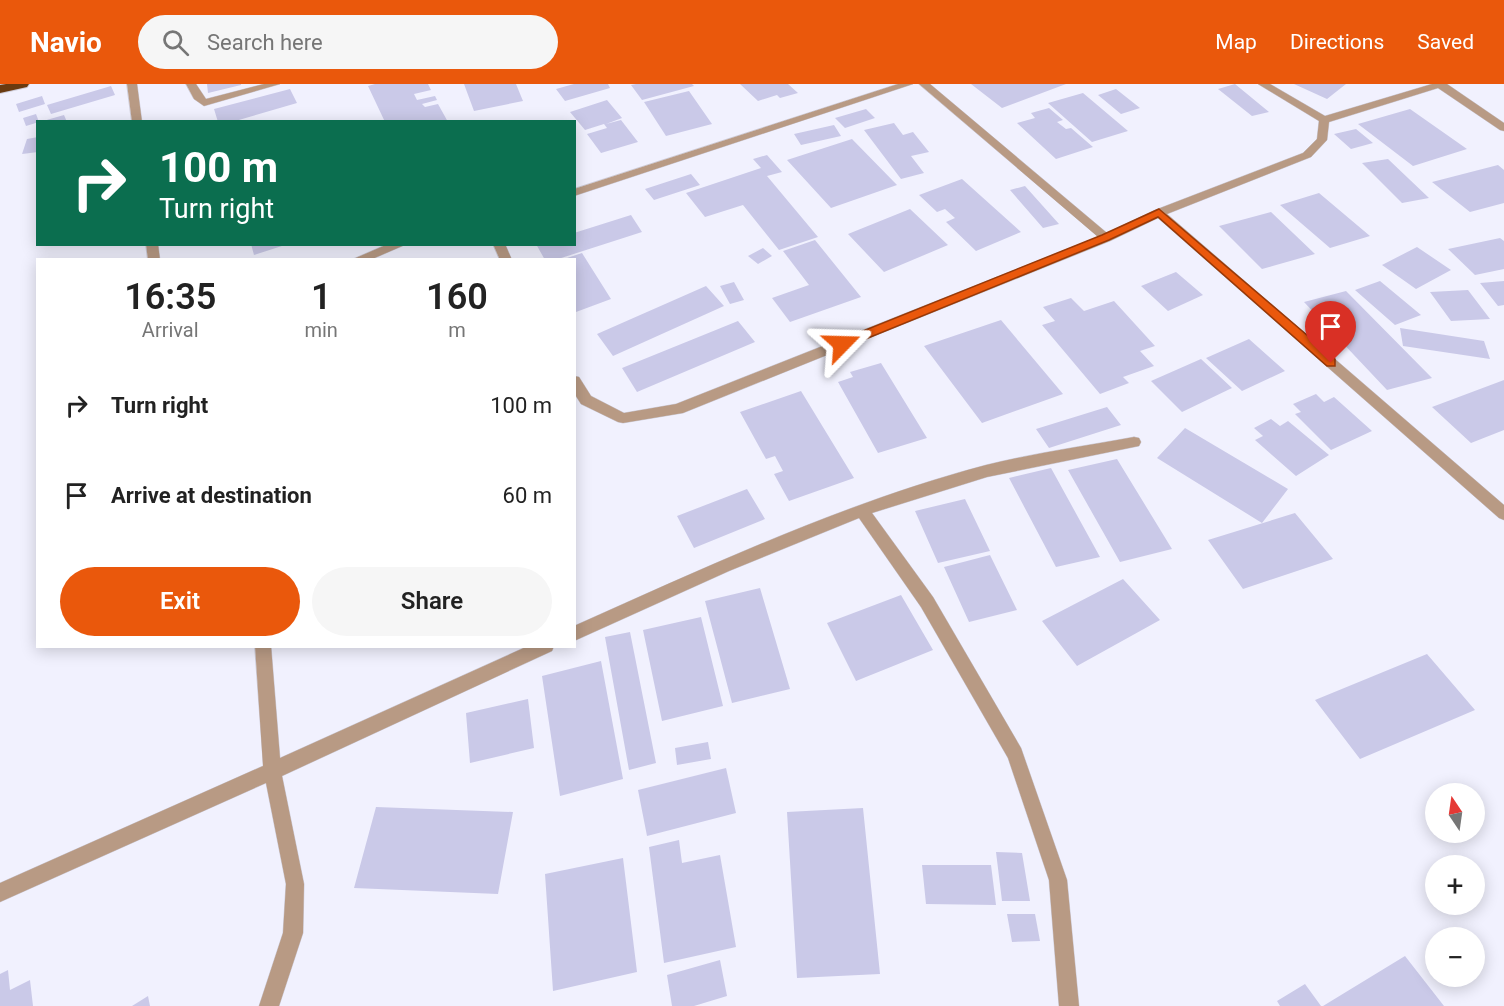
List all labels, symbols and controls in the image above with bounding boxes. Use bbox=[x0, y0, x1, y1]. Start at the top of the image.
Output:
search box bbox=[138, 15, 558, 69]
text: Navio bbox=[30, 26, 102, 59]
icon: search bbox=[159, 26, 192, 59]
text: Search here bbox=[207, 30, 323, 55]
text: Map bbox=[1215, 30, 1257, 54]
text: Directions bbox=[1290, 30, 1384, 54]
text: Saved bbox=[1417, 30, 1474, 54]
text: 100 m bbox=[159, 143, 278, 192]
icon: right bbox=[60, 144, 138, 222]
text: Turn right bbox=[159, 193, 274, 225]
text: 16:35 bbox=[124, 276, 216, 318]
text: 1 bbox=[311, 276, 331, 318]
text: 160 bbox=[426, 276, 488, 318]
pin bbox=[1305, 301, 1356, 363]
icon: arrive bbox=[1314, 310, 1347, 343]
position arrow bbox=[810, 312, 874, 376]
text: Arrival bbox=[142, 318, 199, 342]
text: min bbox=[304, 318, 338, 342]
text: m bbox=[448, 318, 466, 342]
icon: right bbox=[60, 389, 93, 422]
text: Turn right bbox=[111, 393, 208, 418]
text: 100 m bbox=[490, 393, 552, 418]
icon: arrive bbox=[60, 479, 93, 512]
text: Arrive at destination bbox=[111, 483, 312, 508]
text: 60 m bbox=[503, 483, 552, 508]
button: Exit bbox=[60, 567, 300, 636]
button: Share bbox=[312, 567, 552, 636]
north arrow bbox=[1425, 783, 1485, 843]
map controls bbox=[1425, 783, 1485, 987]
button: + bbox=[1425, 855, 1485, 915]
button: − bbox=[1425, 927, 1485, 987]

